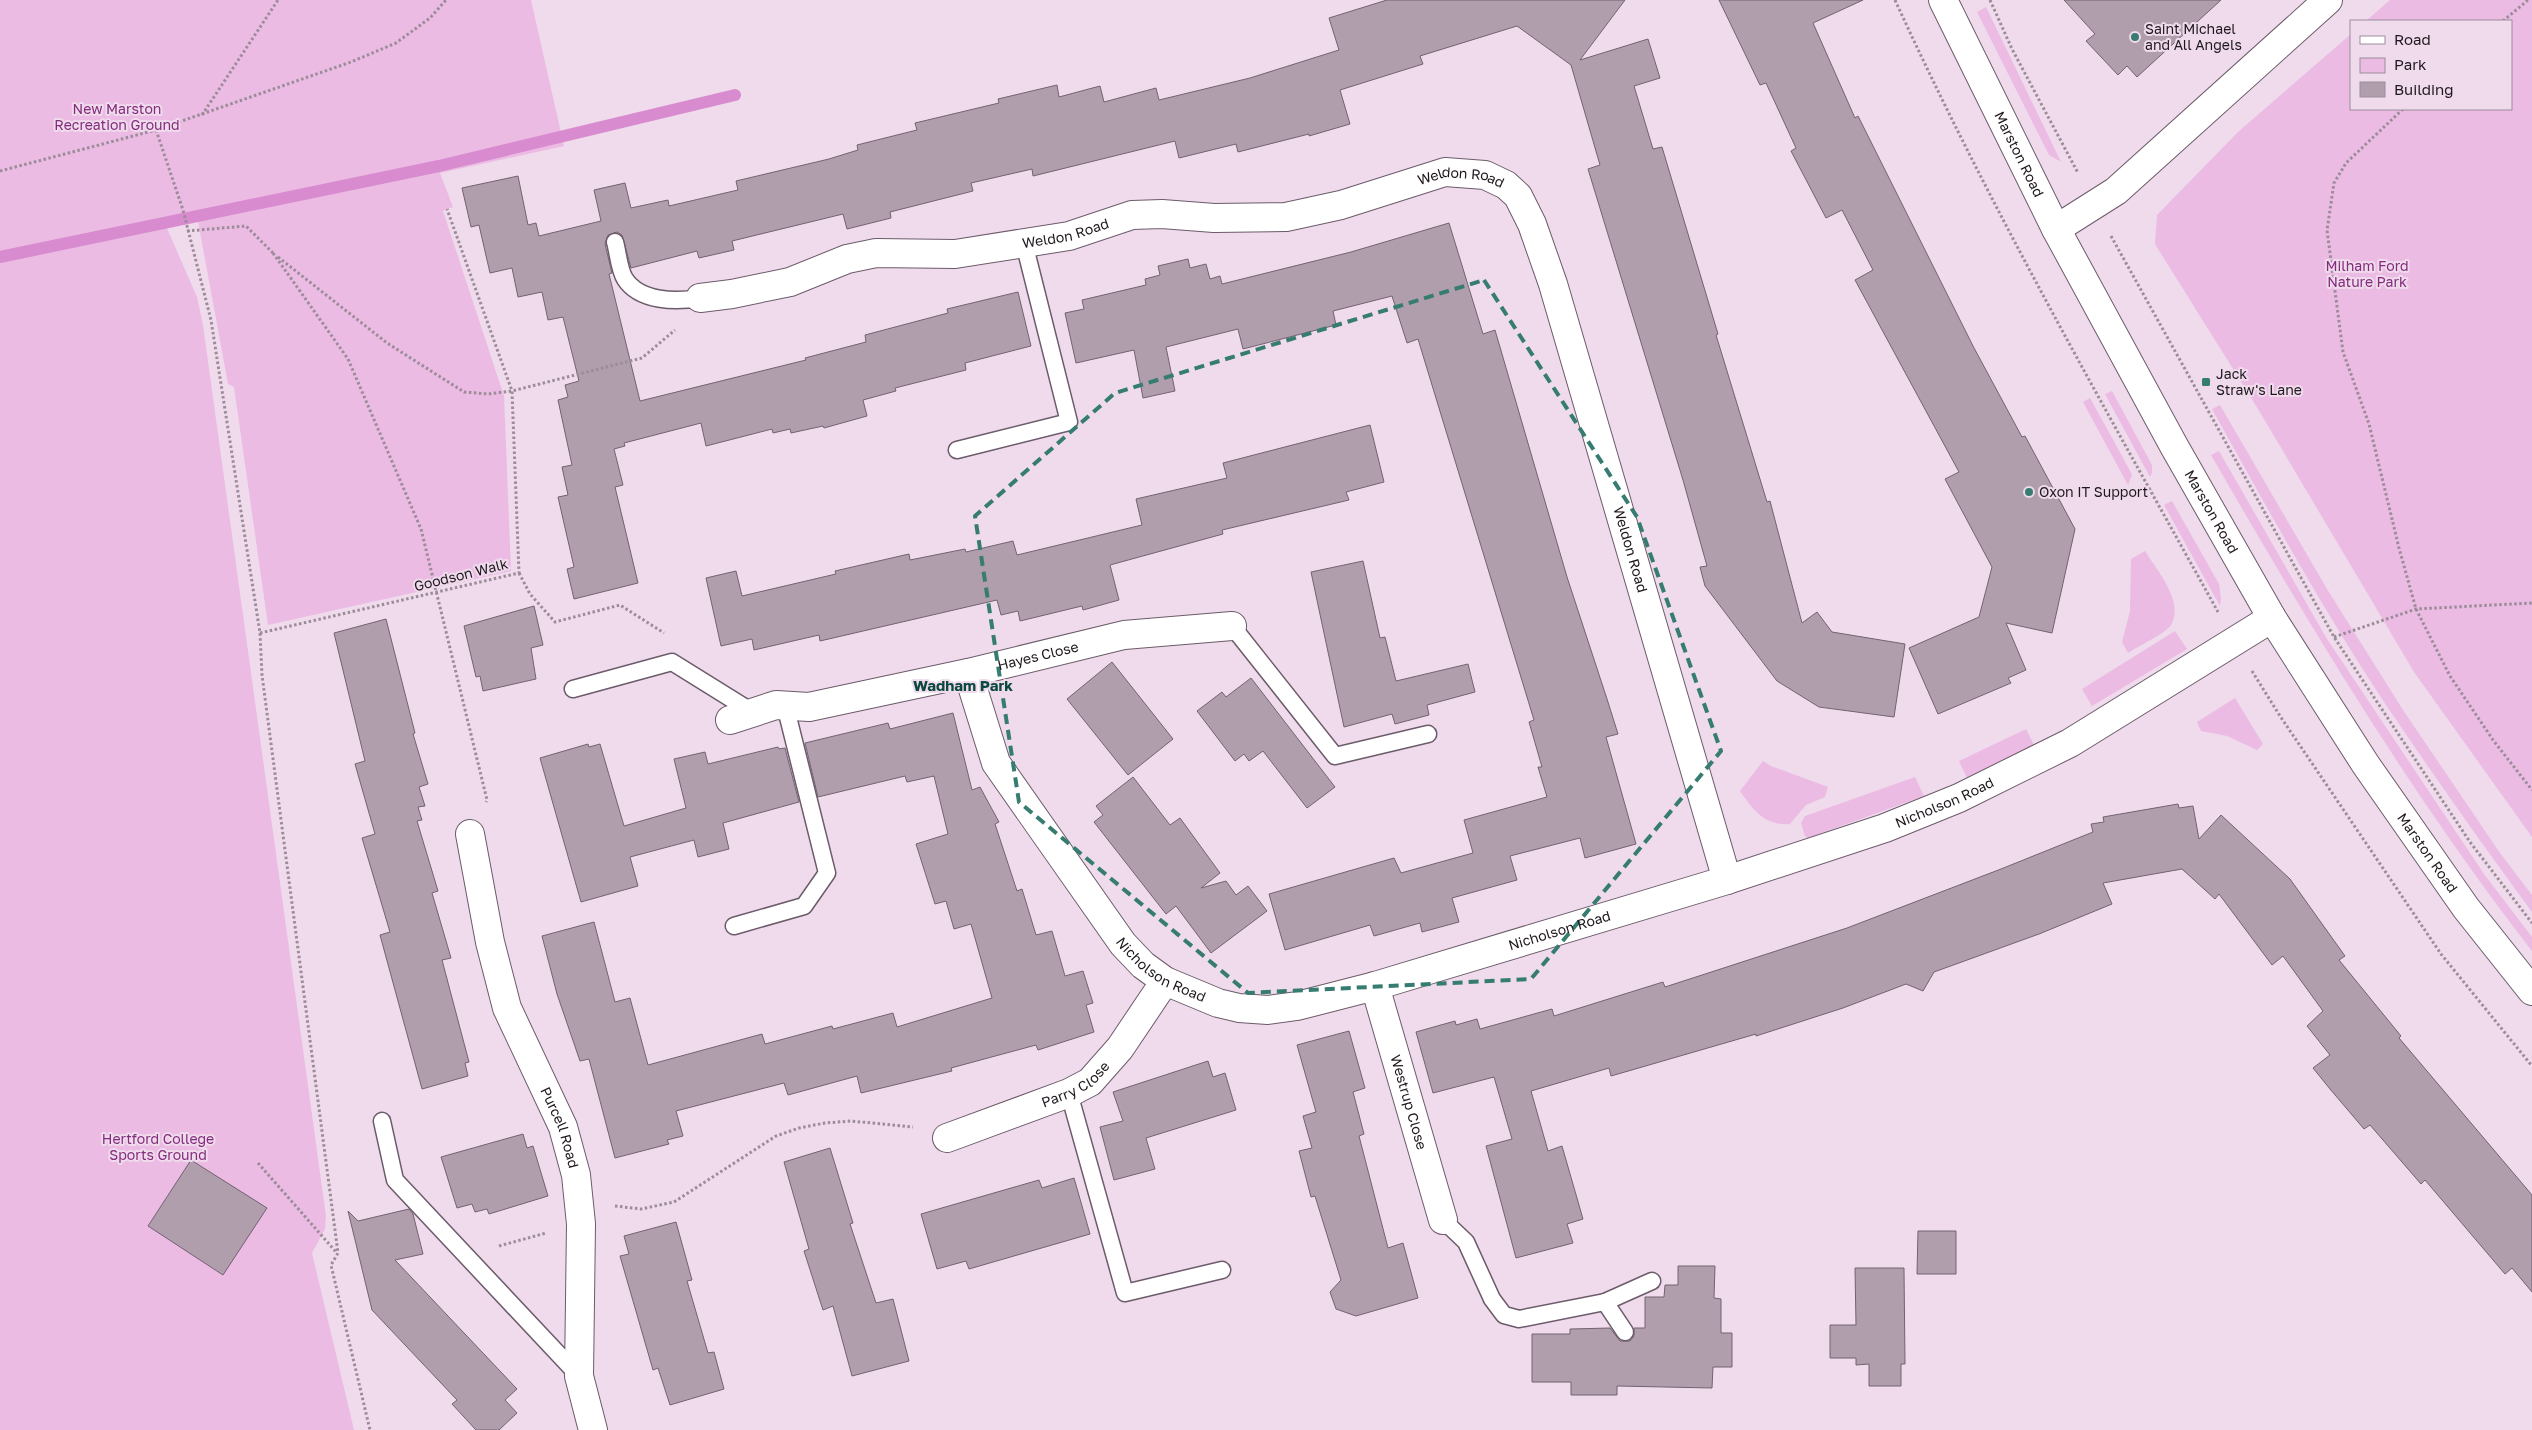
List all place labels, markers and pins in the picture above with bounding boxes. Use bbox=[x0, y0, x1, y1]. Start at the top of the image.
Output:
place label: Saint Michael and All Angels bbox=[2145, 20, 2242, 53]
marker: Saint Michael and All Angels bbox=[2129, 31, 2141, 43]
place label: Jack Straw's Lane bbox=[2216, 365, 2302, 398]
marker: Jack Straw's Lane bbox=[2200, 376, 2212, 388]
place label: Oxon IT Support bbox=[2039, 483, 2148, 500]
marker: Oxon IT Support bbox=[2023, 486, 2035, 498]

